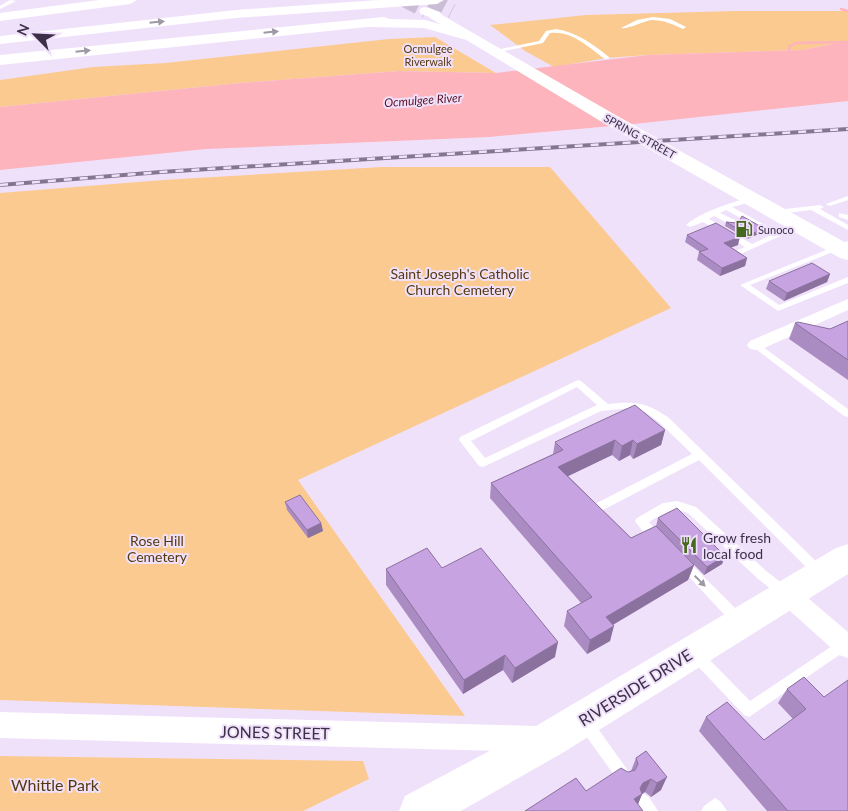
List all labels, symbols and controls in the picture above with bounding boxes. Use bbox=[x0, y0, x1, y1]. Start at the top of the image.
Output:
north arrow bbox=[10, 10, 60, 60]
one-way arrow bbox=[149, 18, 165, 26]
text: N bbox=[13, 21, 33, 38]
one-way arrow bbox=[263, 28, 279, 36]
park label: Ocmulgee Riverwalk bbox=[403, 42, 453, 68]
one-way arrow bbox=[76, 47, 92, 55]
water label: Ocmulgee River bbox=[384, 90, 463, 110]
street label: SPRING STREET bbox=[602, 111, 679, 161]
fuel station icon: Sunoco bbox=[734, 219, 754, 239]
place label: Sunoco bbox=[758, 223, 794, 236]
park label: Saint Joseph's Catholic Church Cemetery bbox=[390, 265, 530, 298]
place label: Grow fresh local food bbox=[703, 529, 771, 562]
park label: Rose Hill Cemetery bbox=[127, 532, 188, 565]
restaurant icon: Grow fresh local food bbox=[679, 535, 699, 555]
one-way arrow bbox=[693, 574, 705, 586]
street label: RIVERSIDE DRIVE bbox=[575, 644, 695, 730]
street label: JONES STREET bbox=[220, 722, 331, 742]
park label: Whittle Park bbox=[11, 775, 100, 794]

